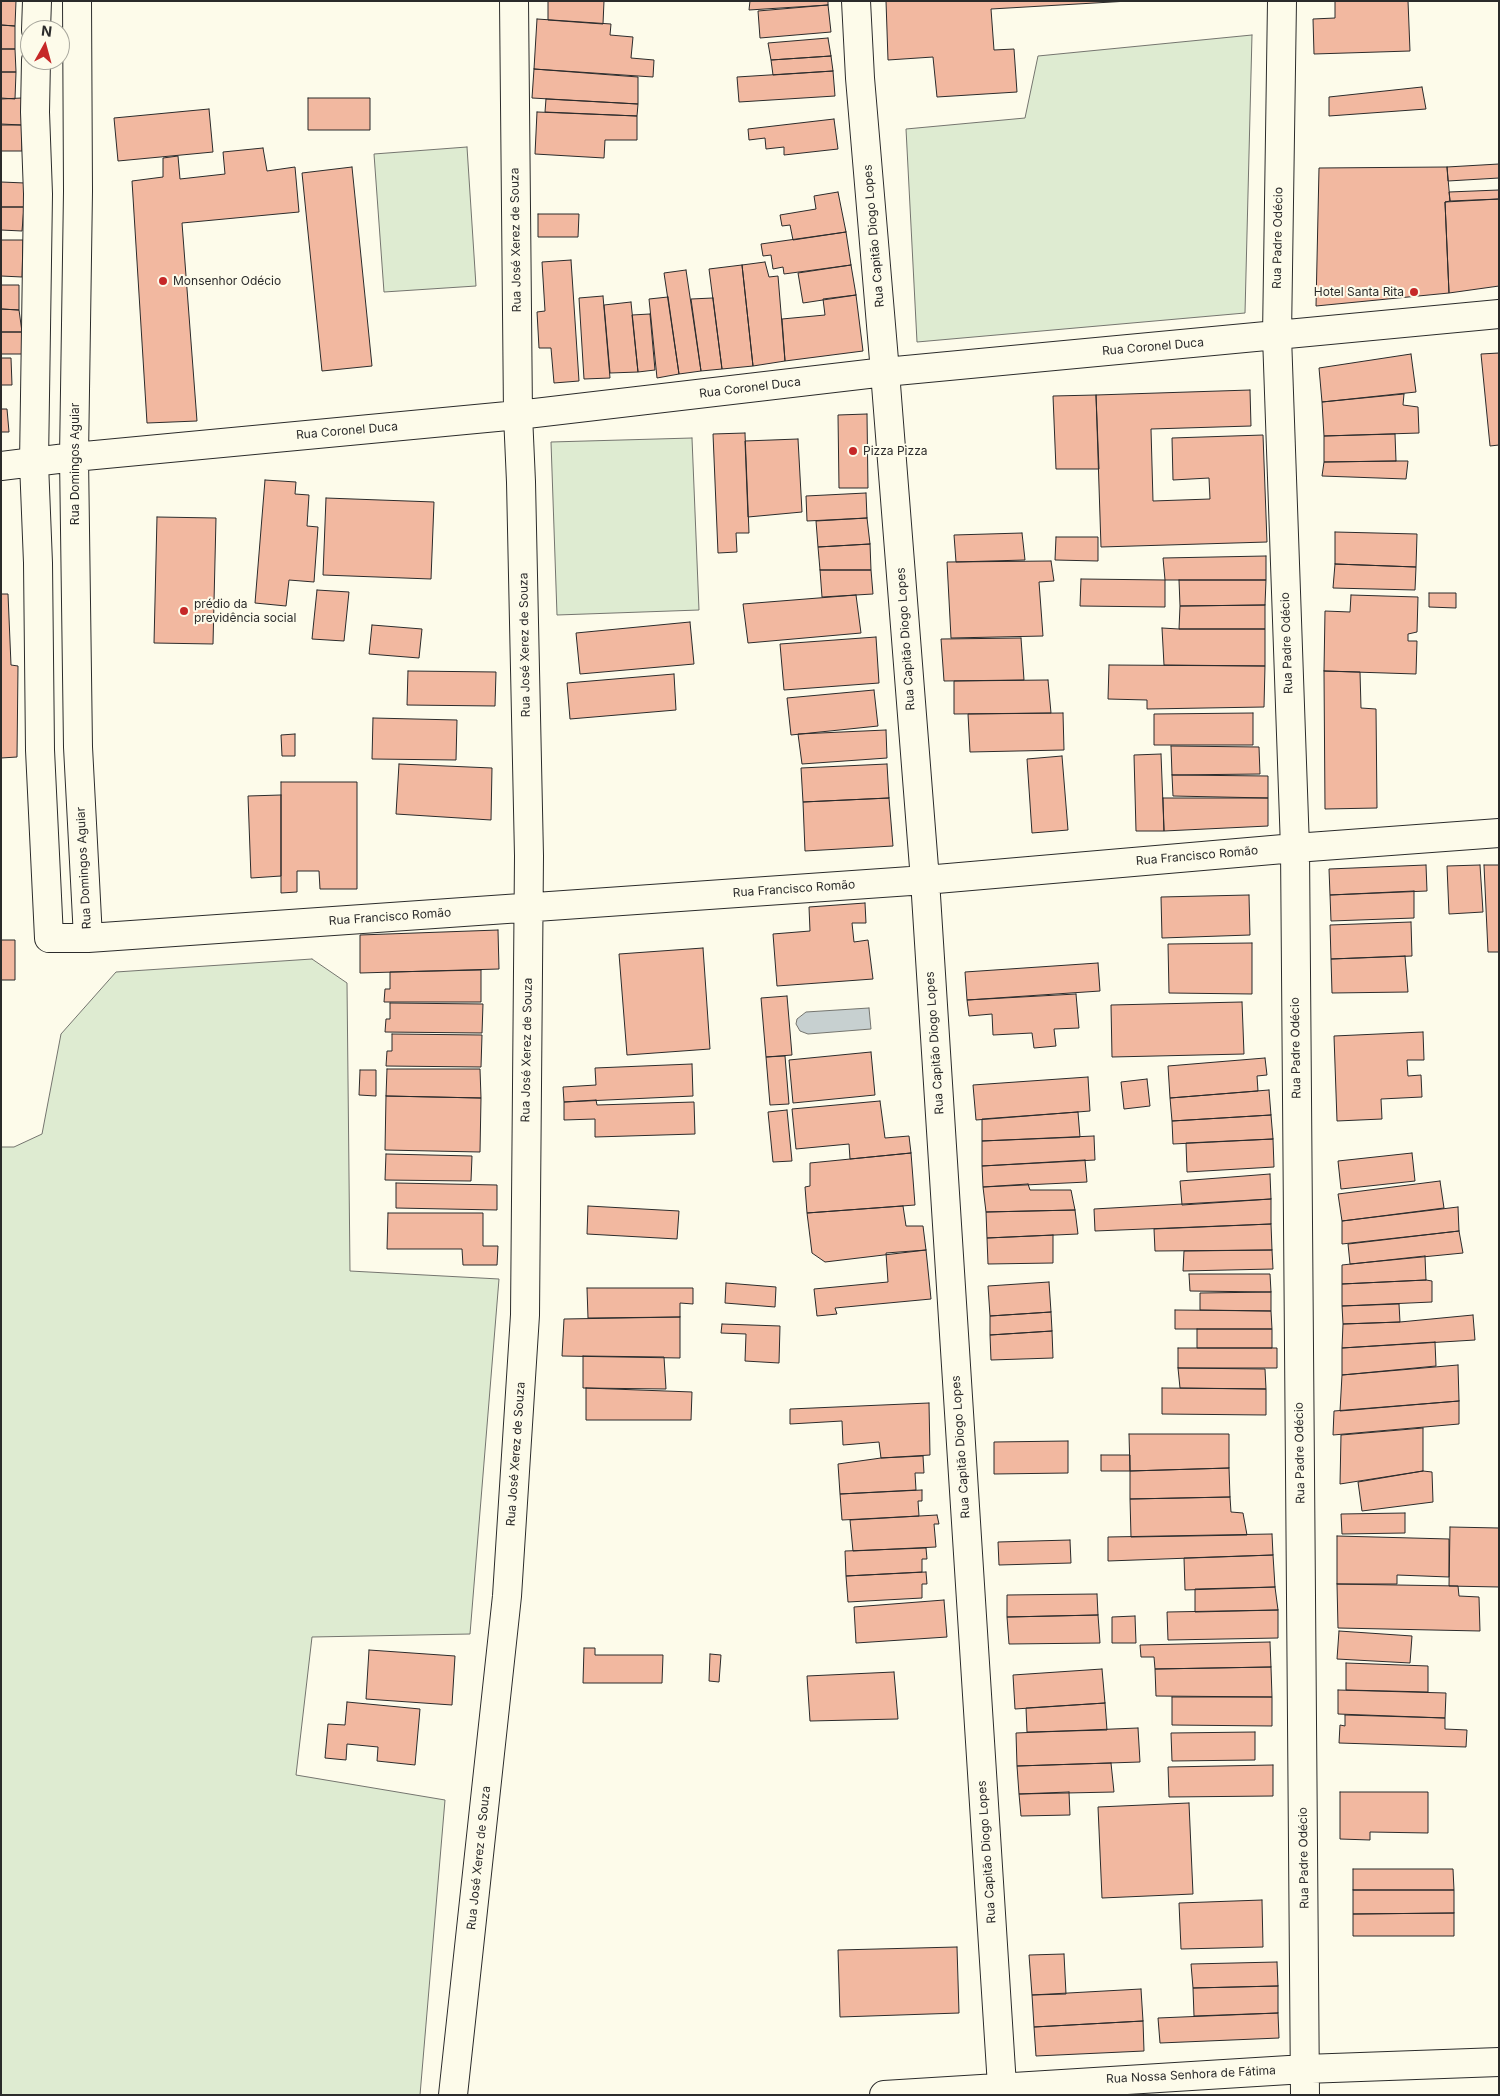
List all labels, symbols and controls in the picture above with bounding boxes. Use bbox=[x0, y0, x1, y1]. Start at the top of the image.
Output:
north arrow bbox=[20, 20, 70, 70]
text: N bbox=[40, 22, 53, 40]
street label: Rua Capitão Diogo Lopes bbox=[861, 164, 887, 308]
street label: Rua José Xerez de Souza bbox=[508, 168, 524, 312]
street label: Rua Padre Odécio bbox=[1270, 187, 1286, 289]
place label: Monsenhor Odécio bbox=[173, 274, 281, 288]
marker: Monsenhor Odécio bbox=[157, 275, 169, 287]
place label: Hotel Santa Rita bbox=[1314, 285, 1404, 299]
marker: Hotel Santa Rita bbox=[1408, 286, 1420, 298]
street label: Rua Coronel Duca bbox=[1101, 335, 1205, 359]
street label: Rua Coronel Duca bbox=[698, 375, 802, 401]
street label: Rua Domingos Aguiar bbox=[68, 403, 82, 525]
street label: Rua Coronel Duca bbox=[295, 419, 399, 443]
place label: Pizza Pizza bbox=[863, 444, 928, 458]
marker: Pizza Pizza bbox=[847, 445, 859, 457]
street label: Rua Capitão Diogo Lopes bbox=[894, 567, 918, 711]
street label: Rua José Xerez de Souza bbox=[517, 573, 533, 717]
street label: Rua Padre Odécio bbox=[1278, 592, 1296, 694]
place label: prédio da previdência social bbox=[194, 597, 296, 625]
marker: prédio da previdência social bbox=[178, 605, 190, 617]
street label: Rua Domingos Aguiar bbox=[74, 806, 94, 930]
street label: Rua Francisco Romão bbox=[1135, 843, 1259, 869]
street label: Rua Francisco Romão bbox=[732, 878, 856, 900]
street label: Rua Francisco Romão bbox=[328, 906, 452, 928]
street label: Rua Capitão Diogo Lopes bbox=[923, 971, 947, 1115]
street label: Rua José Xerez de Souza bbox=[519, 978, 535, 1122]
street label: Rua Padre Odécio bbox=[1288, 997, 1304, 1099]
street label: Rua Capitão Diogo Lopes bbox=[949, 1375, 973, 1519]
street label: Rua José Xerez de Souza bbox=[504, 1381, 528, 1527]
street label: Rua Padre Odécio bbox=[1292, 1402, 1308, 1504]
street label: Rua Capitão Diogo Lopes bbox=[975, 1780, 999, 1924]
street label: Rua José Xerez de Souza bbox=[464, 1785, 494, 1931]
street label: Rua Padre Odécio bbox=[1296, 1807, 1312, 1909]
street label: Rua Nossa Senhora de Fátima bbox=[1106, 2063, 1276, 2087]

